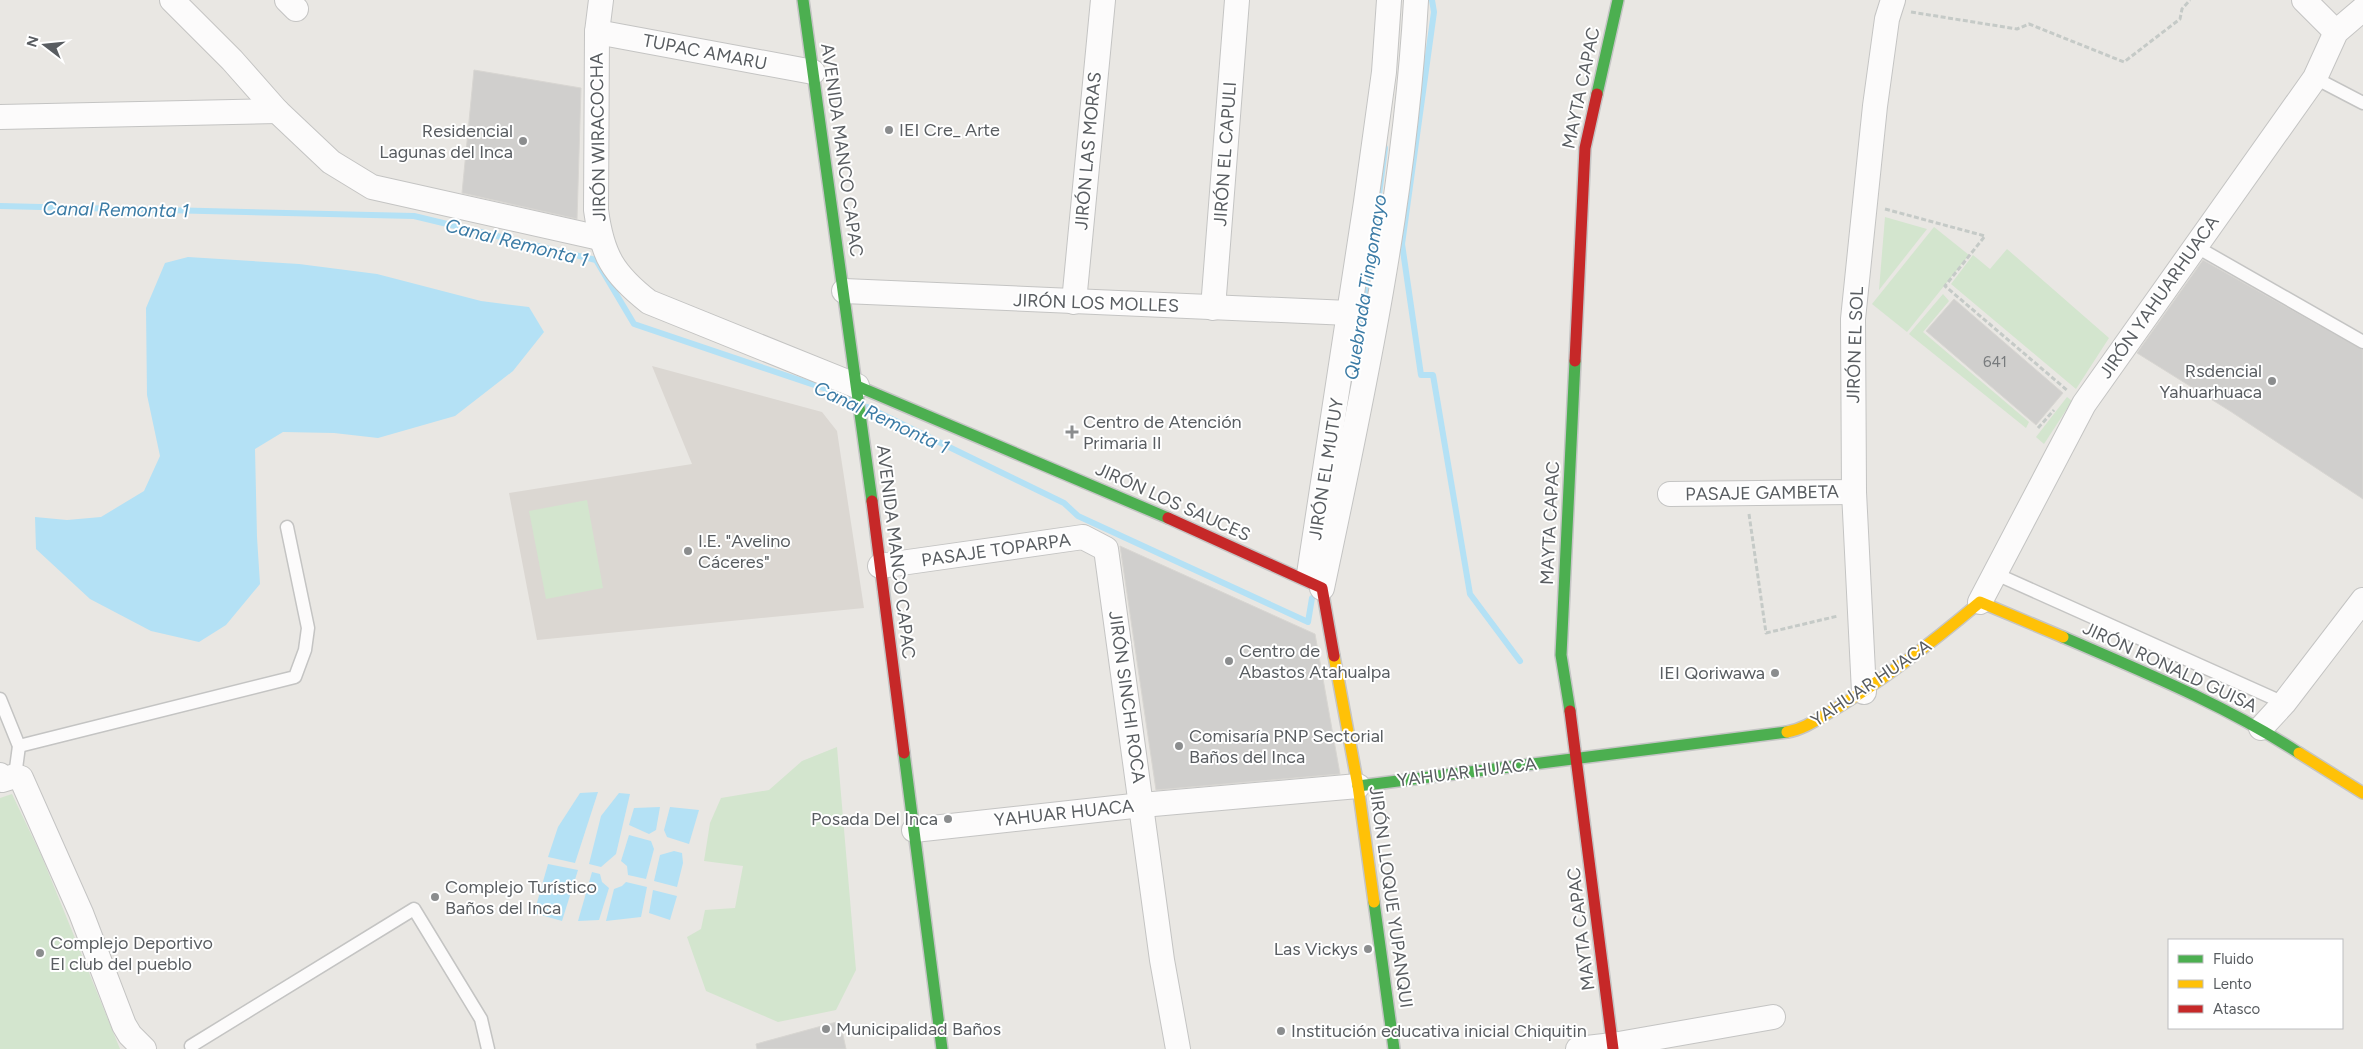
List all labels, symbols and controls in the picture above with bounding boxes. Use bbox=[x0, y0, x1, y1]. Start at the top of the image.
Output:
north arrow bbox=[20, 20, 70, 70]
street label: MAYTA CAPAC bbox=[1557, 25, 1605, 151]
street label: TUPAC AMARU bbox=[641, 29, 769, 75]
text: N bbox=[23, 34, 43, 49]
street label: AVENIDA MANCO CAPAC bbox=[816, 42, 868, 258]
street label: JIRÓN WIRACOCHA bbox=[586, 52, 610, 222]
street label: JIRÓN LAS MORAS bbox=[1070, 71, 1106, 231]
street label: JIRÓN EL CAPULI bbox=[1209, 81, 1241, 227]
place label: IEI Cre_ Arte bbox=[899, 119, 1000, 141]
place label: Residencial Lagunas del Inca bbox=[379, 120, 513, 163]
marker: IEI Cre_ Arte bbox=[883, 124, 895, 136]
marker: Residencial Lagunas del Inca bbox=[517, 135, 529, 147]
water label: Quebrada Tingomayo bbox=[1339, 193, 1392, 381]
water label: Canal Remonta 1 bbox=[42, 197, 190, 222]
street label: JIRÓN YAHUARHUACA bbox=[2094, 211, 2224, 383]
water label: Canal Remonta 1 bbox=[443, 214, 591, 271]
street label: JIRÓN EL SOL bbox=[1842, 286, 1868, 404]
street label: JIRÓN LOS MOLLES bbox=[1013, 289, 1179, 317]
house number: 641 bbox=[1983, 353, 2007, 371]
place label: Rsdencial Yahuarhuaca bbox=[2159, 360, 2262, 403]
marker: Rsdencial Yahuarhuaca bbox=[2266, 375, 2278, 387]
water label: Canal Remonta 1 bbox=[810, 376, 953, 459]
street label: JIRÓN EL MUTUY bbox=[1304, 396, 1348, 542]
place label: Centro de Atención Primaria II bbox=[1083, 411, 1242, 454]
marker: Centro de Atención Primaria II bbox=[1065, 425, 1079, 439]
street label: AVENIDA MANCO CAPAC bbox=[872, 444, 920, 660]
street label: JIRÓN LOS SAUCES bbox=[1092, 458, 1254, 546]
street label: MAYTA CAPAC bbox=[1536, 461, 1564, 585]
street label: PASAJE GAMBETA bbox=[1685, 481, 1839, 505]
street label: PASAJE TOPARPA bbox=[920, 529, 1072, 571]
place label: I.E. "Avelino Cáceres" bbox=[698, 530, 791, 573]
marker: I.E. "Avelino Cáceres" bbox=[682, 545, 694, 557]
street label: JIRÓN SINCHI ROCA bbox=[1104, 609, 1150, 785]
street label: JIRÓN RONALD GUISA bbox=[2079, 617, 2261, 717]
street label: YAHUAR HUACA bbox=[1807, 635, 1935, 731]
place label: Centro de Abastos Atahualpa bbox=[1239, 640, 1391, 683]
marker: Centro de Abastos Atahualpa bbox=[1223, 655, 1235, 667]
place label: IEI Qoriwawa bbox=[1659, 662, 1765, 684]
marker: IEI Qoriwawa bbox=[1769, 667, 1781, 679]
place label: Comisaría PNP Sectorial Baños del Inca bbox=[1189, 725, 1384, 768]
marker: Comisaría PNP Sectorial Baños del Inca bbox=[1173, 740, 1185, 752]
street label: YAHUAR HUACA bbox=[1396, 753, 1538, 791]
street label: JIRÓN LLOQUE YUPANQUI bbox=[1365, 785, 1417, 1009]
street label: YAHUAR HUACA bbox=[993, 795, 1135, 831]
place label: Posada Del Inca bbox=[811, 808, 938, 830]
marker: Posada Del Inca bbox=[942, 813, 954, 825]
street label: MAYTA CAPAC bbox=[1563, 866, 1599, 992]
place label: Complejo Turístico Baños del Inca bbox=[445, 876, 597, 919]
marker: Complejo Turístico Baños del Inca bbox=[429, 891, 441, 903]
place label: Complejo Deportivo El club del pueblo bbox=[50, 932, 213, 975]
place label: Las Vickys bbox=[1274, 938, 1358, 960]
legend bbox=[2168, 939, 2343, 1029]
marker: Las Vickys bbox=[1362, 943, 1374, 955]
marker: Complejo Deportivo El club del pueblo bbox=[34, 947, 46, 959]
text: Fluido bbox=[2213, 950, 2254, 968]
text: Lento bbox=[2213, 975, 2252, 993]
text: Atasco bbox=[2213, 1000, 2261, 1018]
place label: Municipalidad Baños bbox=[836, 1018, 1001, 1040]
place label: Institución educativa inicial Chiquitin bbox=[1291, 1020, 1587, 1042]
marker: Municipalidad Baños bbox=[820, 1023, 832, 1035]
marker: Institución educativa inicial Chiquitin bbox=[1275, 1025, 1287, 1037]

